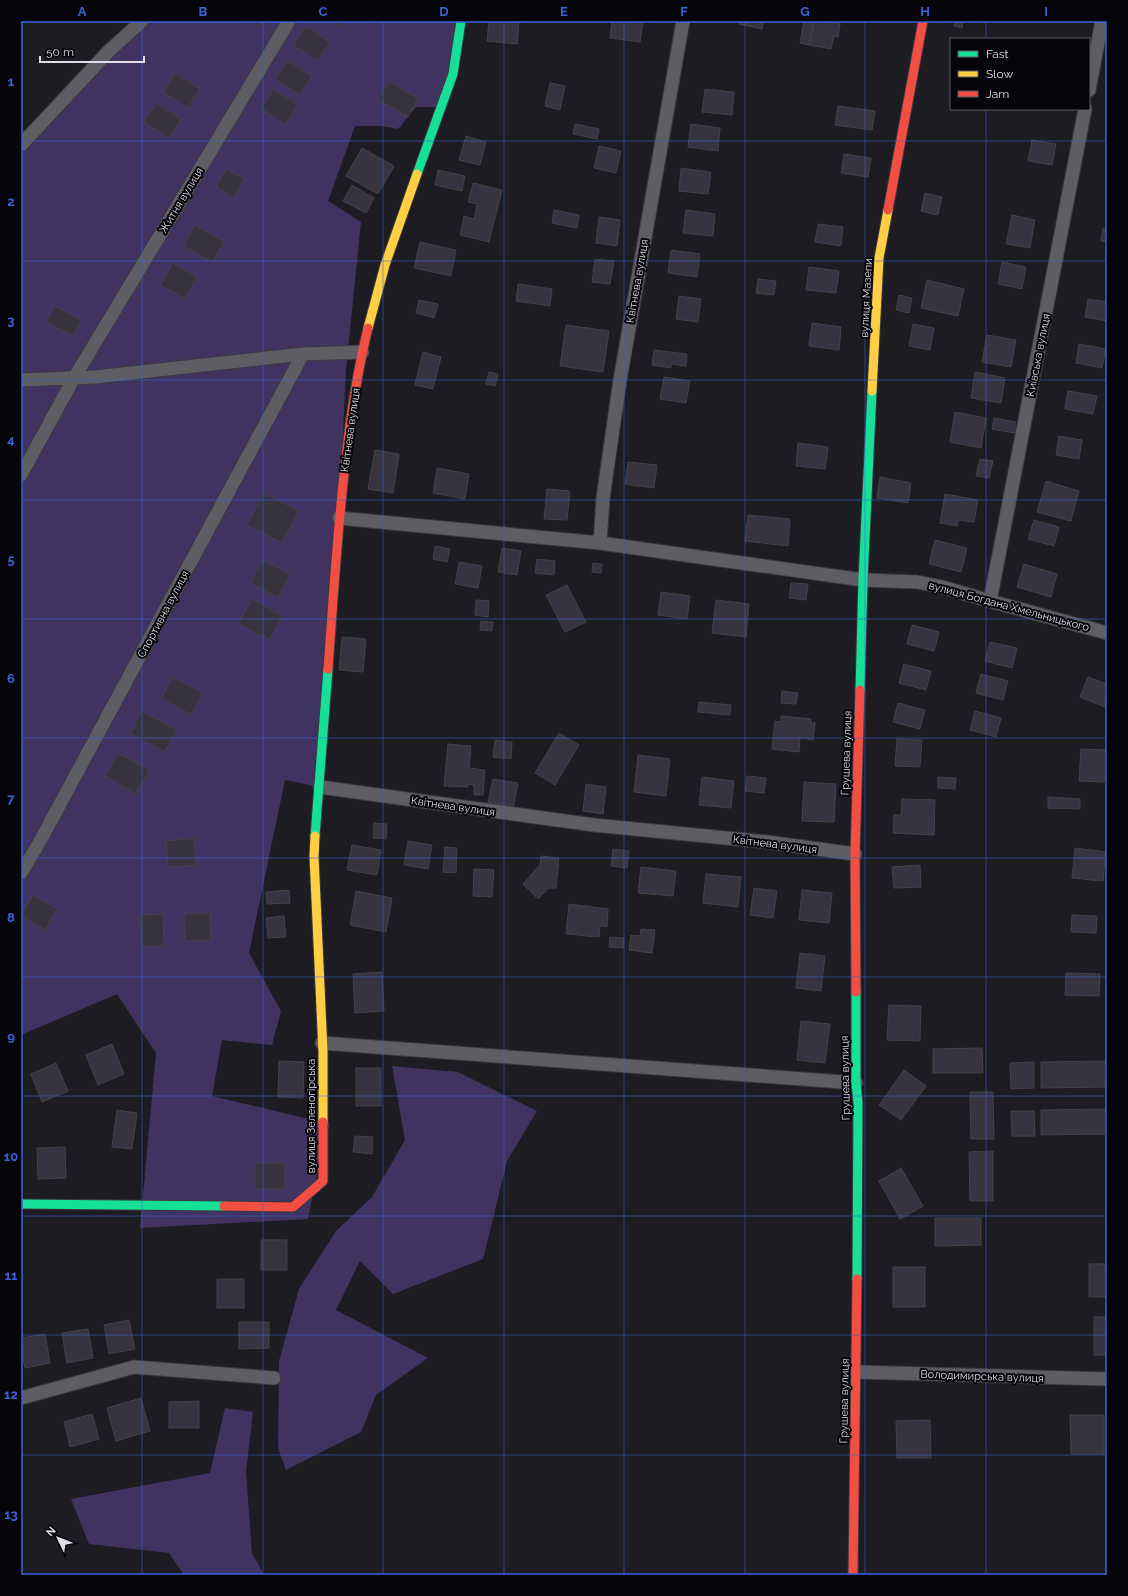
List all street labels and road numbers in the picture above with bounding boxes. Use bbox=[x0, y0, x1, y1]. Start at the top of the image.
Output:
street label: Житня вулиця bbox=[157, 165, 206, 235]
street label: Квітнева вулиця bbox=[624, 238, 651, 324]
street label: вулиця Мазепи bbox=[858, 258, 875, 338]
street label: Київська вулиця bbox=[1024, 312, 1053, 398]
street label: Квітнева вулиця bbox=[338, 387, 363, 473]
street label: Спортивна вулиця bbox=[135, 568, 192, 660]
street label: вулиця Богдана Хмельницького bbox=[927, 579, 1091, 634]
street label: Грушева вулиця bbox=[839, 710, 854, 796]
street label: Квітнева вулиця bbox=[410, 794, 496, 819]
street label: Квітнева вулиця bbox=[732, 833, 818, 856]
street label: Грушева вулиця bbox=[838, 1035, 853, 1121]
street label: вулиця Зеленогірська bbox=[305, 1059, 318, 1173]
street label: Грушева вулиця bbox=[837, 1358, 852, 1444]
street label: Володимирська вулиця bbox=[920, 1368, 1044, 1385]

